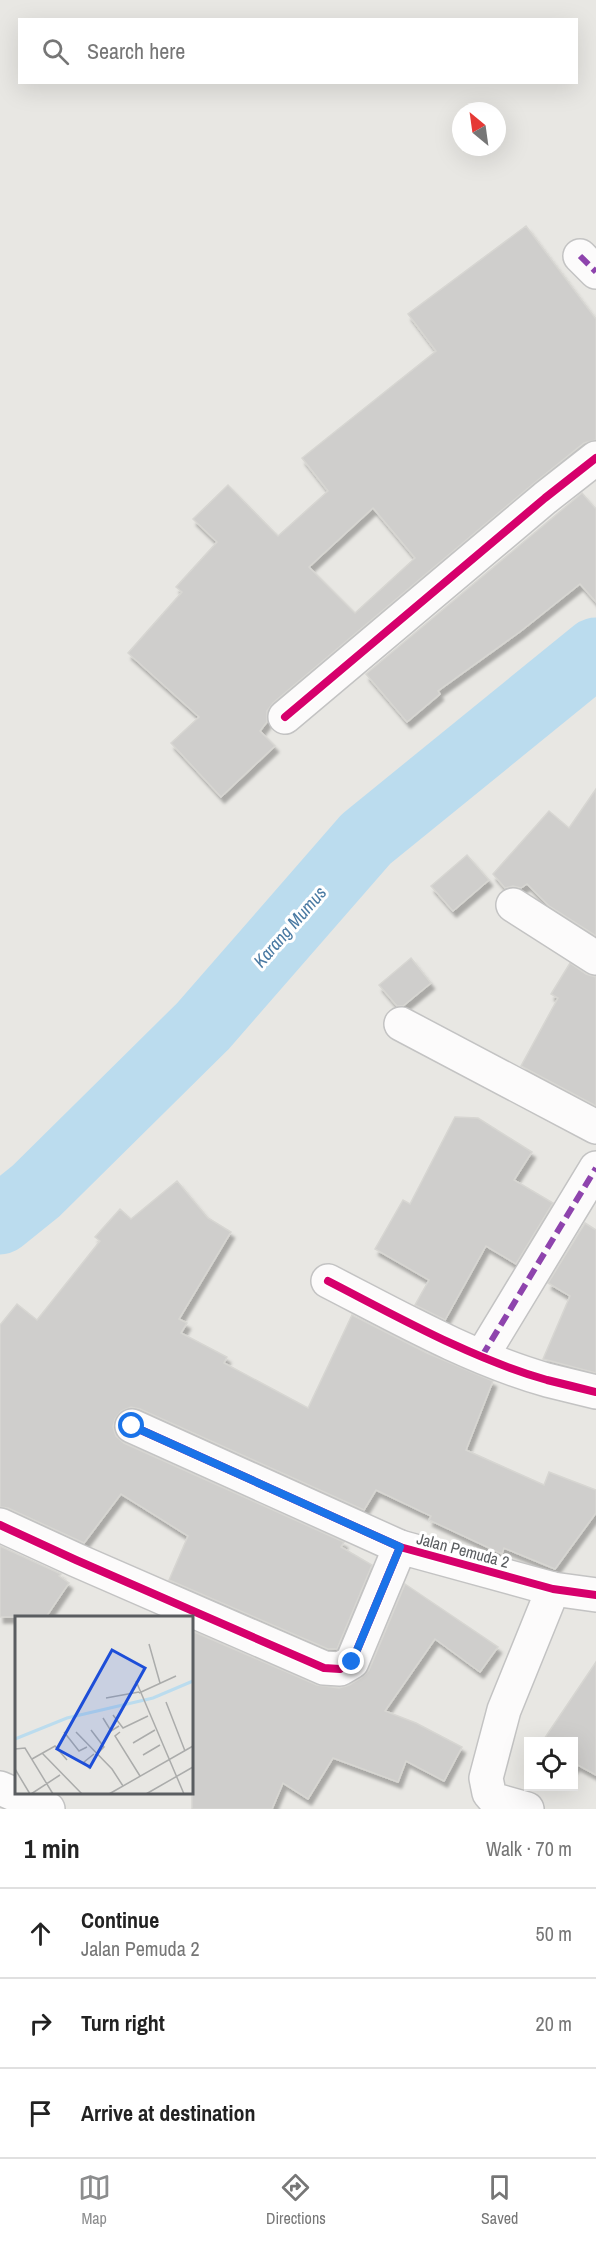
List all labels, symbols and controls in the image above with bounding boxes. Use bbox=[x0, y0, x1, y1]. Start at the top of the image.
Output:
search box bbox=[18, 18, 578, 84]
icon: search bbox=[39, 35, 72, 68]
text: Search here bbox=[87, 36, 185, 66]
north arrow bbox=[452, 102, 506, 156]
water label: Karang Mumus bbox=[247, 881, 332, 973]
route start bbox=[118, 1412, 144, 1438]
street label: Jalan Pemuda 2 bbox=[414, 1527, 512, 1573]
inset map bbox=[15, 1616, 194, 1794]
route end bbox=[338, 1648, 364, 1674]
map controls bbox=[524, 1737, 578, 1791]
button: locate bbox=[524, 1737, 578, 1791]
text: 1 min bbox=[24, 1831, 80, 1866]
text: Walk · 70 m bbox=[486, 1835, 572, 1862]
text: Continue bbox=[81, 1905, 159, 1935]
icon: ahead bbox=[24, 1917, 57, 1950]
text: 50 m bbox=[536, 1920, 572, 1947]
text: Jalan Pemuda 2 bbox=[81, 1935, 200, 1962]
icon: right bbox=[24, 2007, 57, 2040]
text: Turn right bbox=[81, 2008, 165, 2038]
text: 20 m bbox=[536, 2010, 572, 2037]
icon: arrive bbox=[24, 2097, 57, 2130]
text: Arrive at destination bbox=[81, 2098, 255, 2128]
tab: Map bbox=[78, 2171, 111, 2229]
tab: Directions bbox=[266, 2171, 326, 2229]
tab: Saved bbox=[481, 2171, 518, 2229]

